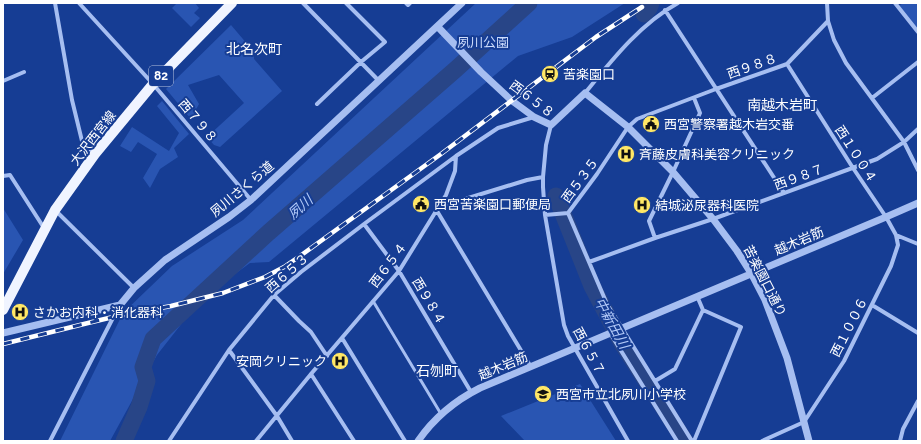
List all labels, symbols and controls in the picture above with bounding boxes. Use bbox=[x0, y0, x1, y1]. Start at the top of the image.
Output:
park label: 夙川公園 bbox=[457, 35, 509, 50]
district label: 北名次町 bbox=[226, 41, 282, 57]
street label: 西９８８ bbox=[725, 50, 779, 82]
station icon: 苦楽園口 bbox=[540, 64, 560, 84]
road number: 82 bbox=[149, 66, 173, 86]
place label: 苦楽園口 bbox=[563, 67, 615, 82]
street label: 西６５８ bbox=[507, 77, 557, 121]
street label: 西７９８ bbox=[176, 96, 220, 146]
district label: 南越木岩町 bbox=[747, 97, 817, 113]
street label: 大沢西宮線 bbox=[67, 108, 119, 168]
public building icon: 西宮警察署越木岩交番 bbox=[641, 114, 661, 134]
place label: 西宮警察署越木岩交番 bbox=[664, 117, 794, 132]
street label: 西１００４ bbox=[832, 123, 880, 185]
hospital icon: 斉藤皮膚科美容クリニック bbox=[616, 144, 636, 164]
place label: 斉藤皮膚科美容クリニック bbox=[639, 147, 795, 162]
street label: 西５３５ bbox=[559, 155, 601, 205]
street label: 夙川さくら道 bbox=[207, 158, 277, 220]
street label: 西９８７ bbox=[772, 161, 826, 193]
water label: 夙川 bbox=[284, 190, 317, 222]
public building icon: 西宮苦楽園口郵便局 bbox=[411, 194, 431, 214]
hospital icon: 結城泌尿器科医院 bbox=[632, 195, 652, 215]
place label: 西宮苦楽園口郵便局 bbox=[434, 197, 551, 212]
place label: 結城泌尿器科医院 bbox=[655, 198, 759, 213]
street label: 越木岩筋 bbox=[772, 224, 826, 258]
street label: 西６５４ bbox=[366, 240, 410, 290]
street label: 苦楽園口通り bbox=[741, 243, 789, 319]
street label: 西６５３ bbox=[262, 250, 312, 296]
street label: 西９８４ bbox=[409, 275, 449, 327]
water label: 中新田川 bbox=[591, 295, 634, 353]
street label: 西１００６ bbox=[828, 295, 870, 359]
hospital icon: さかお内科・消化器科 bbox=[10, 302, 30, 322]
place label: さかお内科・消化器科 bbox=[33, 305, 163, 320]
street label: 西６５７ bbox=[570, 325, 608, 377]
street label: 越木岩筋 bbox=[476, 349, 530, 383]
hospital icon: 安岡クリニック bbox=[330, 351, 350, 371]
place label: 安岡クリニック bbox=[236, 354, 327, 369]
district label: 石刎町 bbox=[416, 363, 458, 379]
school or university icon: 西宮市立北夙川小学校 bbox=[533, 384, 553, 404]
place label: 西宮市立北夙川小学校 bbox=[556, 387, 686, 402]

